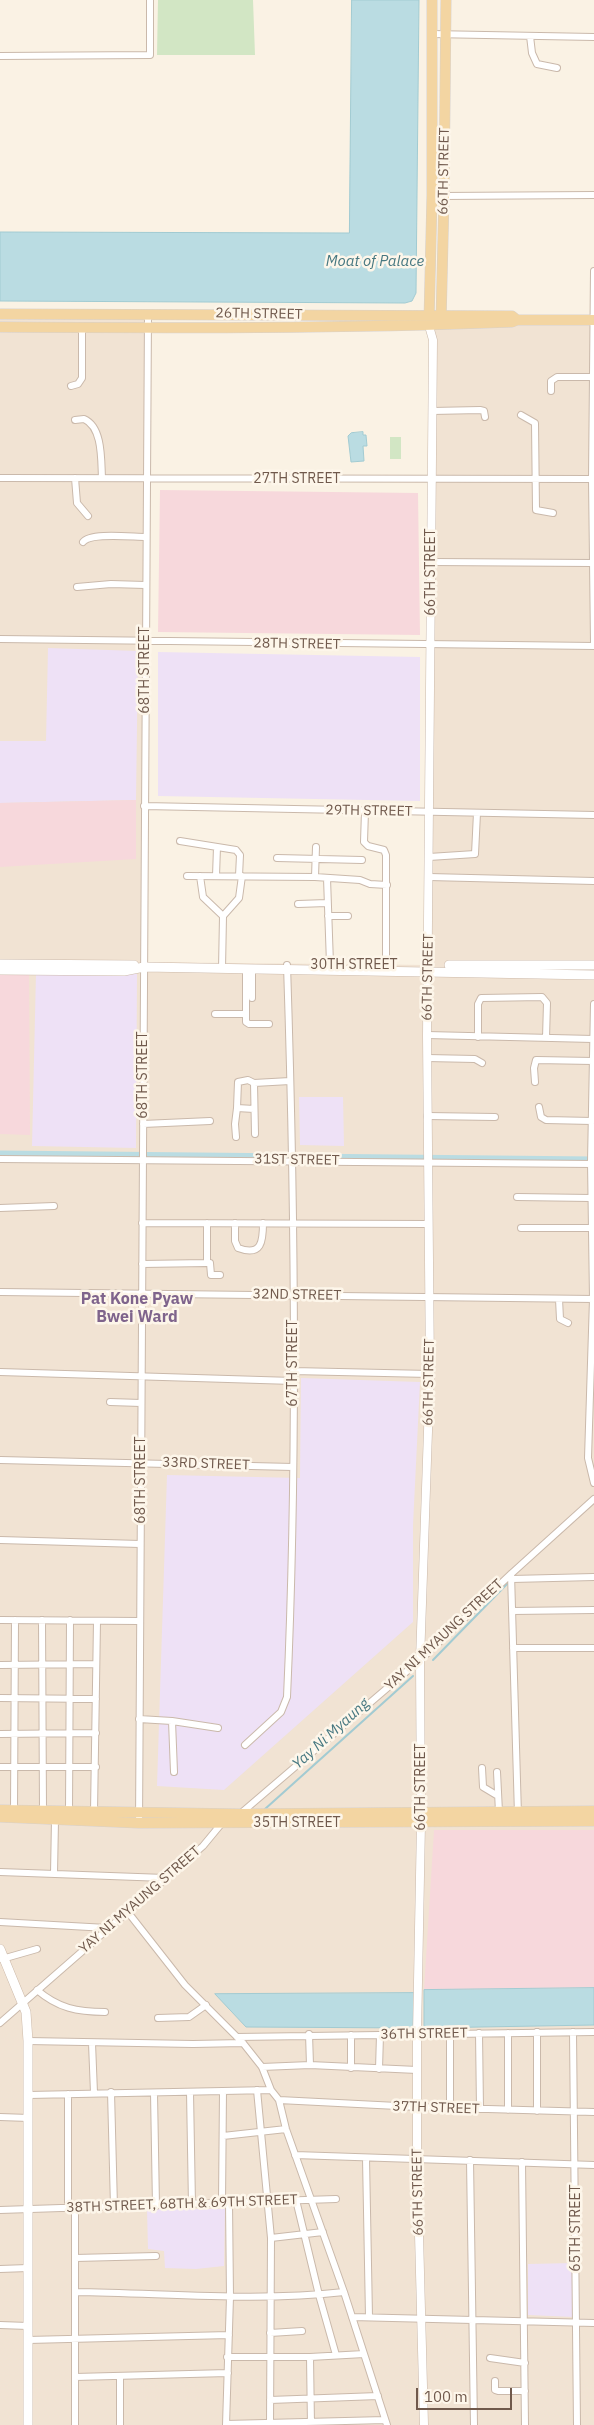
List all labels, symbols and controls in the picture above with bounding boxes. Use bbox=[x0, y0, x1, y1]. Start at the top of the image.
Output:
street label: 66TH STREET bbox=[435, 127, 453, 215]
water label: Moat of Palace bbox=[326, 253, 424, 271]
street label: 26TH STREET bbox=[215, 305, 303, 323]
street label: 27TH STREET bbox=[253, 471, 341, 487]
street label: 66TH STREET bbox=[423, 528, 439, 616]
street label: 68TH STREET bbox=[137, 626, 153, 714]
street label: 28TH STREET bbox=[253, 635, 341, 653]
street label: 29TH STREET bbox=[325, 802, 413, 820]
street label: 66TH STREET bbox=[419, 933, 437, 1021]
street label: 30TH STREET bbox=[310, 957, 398, 973]
street label: 68TH STREET bbox=[135, 1031, 151, 1119]
street label: 31ST STREET bbox=[254, 1151, 340, 1169]
street label: 32ND STREET bbox=[253, 1286, 341, 1304]
district label: Pat Kone Pyaw Bwei Ward bbox=[81, 1289, 193, 1327]
street label: 67TH STREET bbox=[285, 1319, 301, 1407]
street label: 66TH STREET bbox=[420, 1338, 438, 1426]
street label: 68TH STREET bbox=[133, 1436, 149, 1524]
street label: 33RD STREET bbox=[162, 1454, 250, 1474]
street label: YAY NI MYAUNG STREET bbox=[381, 1576, 507, 1694]
water label: Yay Ni Myaung bbox=[289, 1695, 373, 1773]
street label: 66TH STREET bbox=[413, 1743, 429, 1831]
street label: 35TH STREET bbox=[253, 1815, 341, 1831]
street label: YAY NI MYAUNG STREET bbox=[76, 1843, 204, 1957]
street label: 36TH STREET bbox=[380, 2025, 468, 2043]
street label: 37TH STREET bbox=[392, 2098, 480, 2118]
street label: 66TH STREET bbox=[409, 2148, 427, 2236]
street label: 65TH STREET bbox=[568, 2184, 584, 2272]
street label: 38TH STREET, 68TH & 69TH STREET bbox=[66, 2192, 298, 2216]
scale bar bbox=[419, 2378, 515, 2410]
text: 100 m bbox=[424, 2387, 468, 2406]

